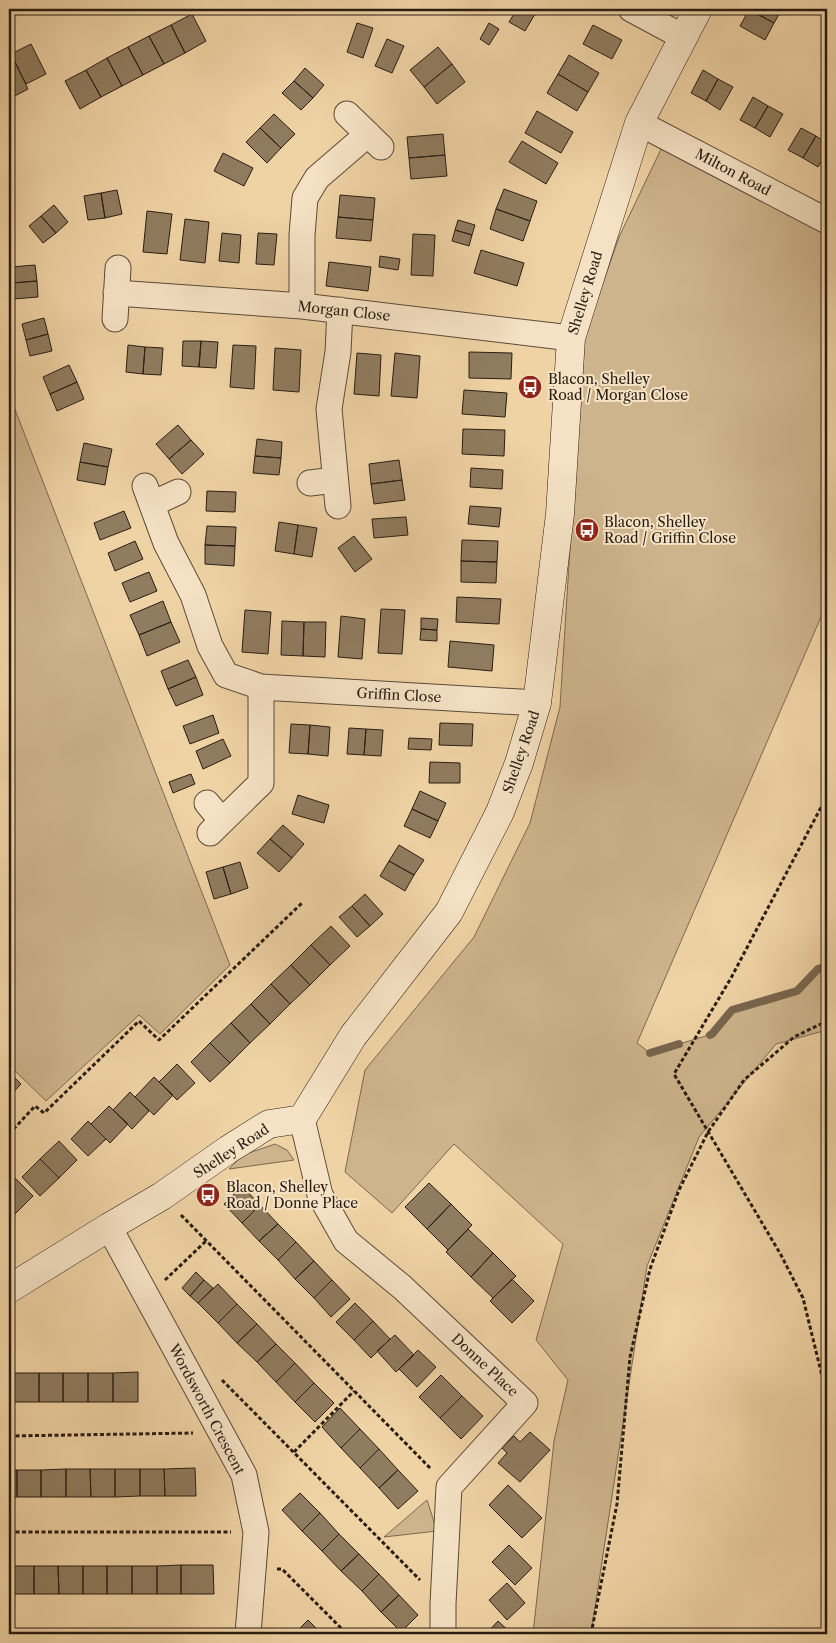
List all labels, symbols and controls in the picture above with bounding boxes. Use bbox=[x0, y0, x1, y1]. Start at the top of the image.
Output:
street label: Milton Road bbox=[692, 145, 774, 200]
street label: Shelley Road bbox=[564, 249, 606, 337]
street label: Morgan Close bbox=[297, 297, 391, 325]
place label: Blacon, Shelley Road / Morgan Close bbox=[548, 370, 688, 404]
bus stop icon: Blacon, Shelley Road / Morgan Close bbox=[517, 374, 543, 400]
place label: Blacon, Shelley Road / Griffin Close bbox=[604, 513, 736, 547]
bus stop icon: Blacon, Shelley Road / Griffin Close bbox=[574, 517, 600, 543]
street label: Griffin Close bbox=[356, 684, 442, 706]
street label: Shelley Road bbox=[498, 708, 544, 796]
street label: Shelley Road bbox=[190, 1120, 273, 1182]
place label: Blacon, Shelley Road / Donne Place bbox=[226, 1178, 358, 1212]
bus stop icon: Blacon, Shelley Road / Donne Place bbox=[195, 1182, 221, 1208]
street label: Donne Place bbox=[448, 1329, 522, 1401]
street label: Wordsworth Crescent bbox=[164, 1340, 249, 1477]

